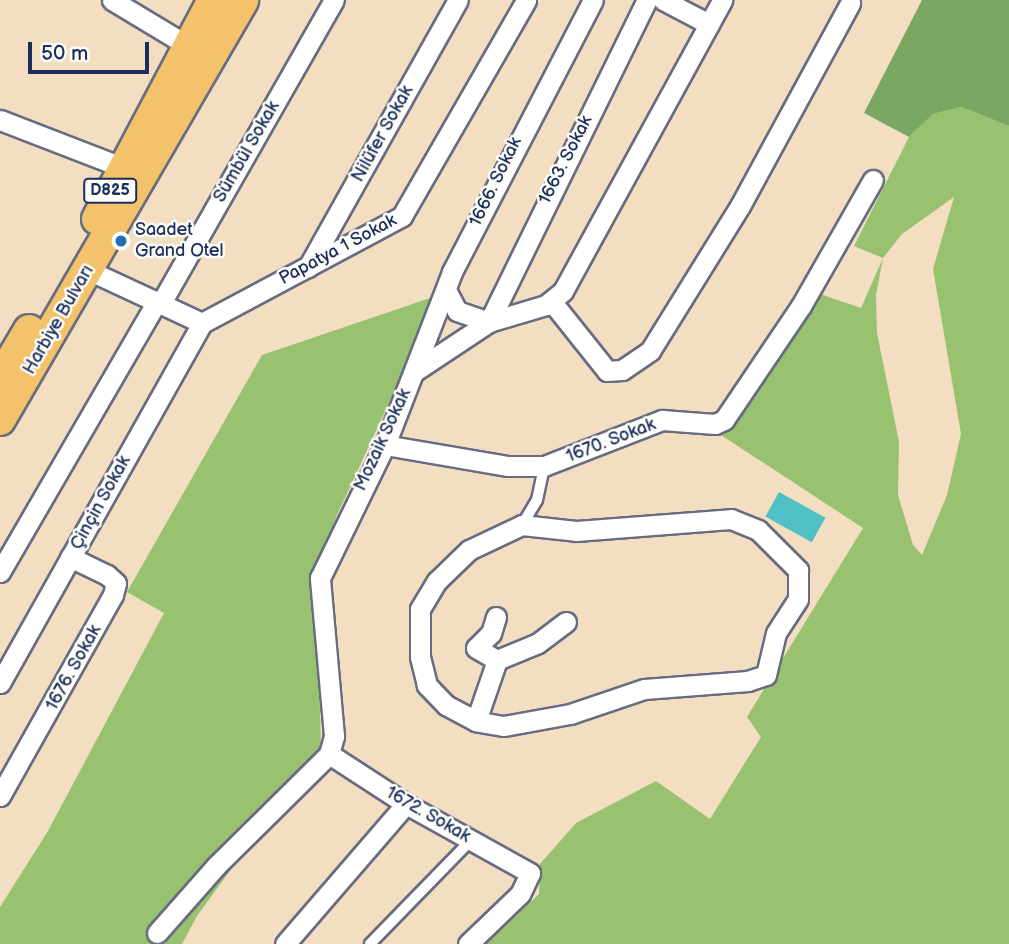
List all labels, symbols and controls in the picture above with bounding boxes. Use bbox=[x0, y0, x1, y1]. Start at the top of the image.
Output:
scale bar bbox=[32, 28, 152, 72]
text: 50 m bbox=[41, 41, 88, 66]
street label: Nilüfer Sokak bbox=[348, 82, 418, 186]
street label: Sümbül Sokak bbox=[209, 97, 285, 207]
street label: 1663. Sokak bbox=[534, 112, 598, 208]
street label: 1666. Sokak bbox=[465, 134, 527, 230]
road number: D825 bbox=[82, 178, 138, 204]
street label: Papatya 1 Sokak bbox=[275, 210, 401, 290]
place label: Saadet Grand Otel bbox=[135, 220, 224, 262]
marker: Saadet Grand Otel bbox=[113, 233, 129, 249]
street label: Harbiye Bulvarı bbox=[19, 262, 99, 378]
street label: Mozaik Sokak bbox=[350, 385, 416, 495]
street label: 1670. Sokak bbox=[563, 414, 659, 468]
street label: Çinçin Sokak bbox=[66, 452, 136, 554]
street label: 1676. Sokak bbox=[42, 621, 106, 715]
street label: 1672. Sokak bbox=[382, 782, 474, 848]

